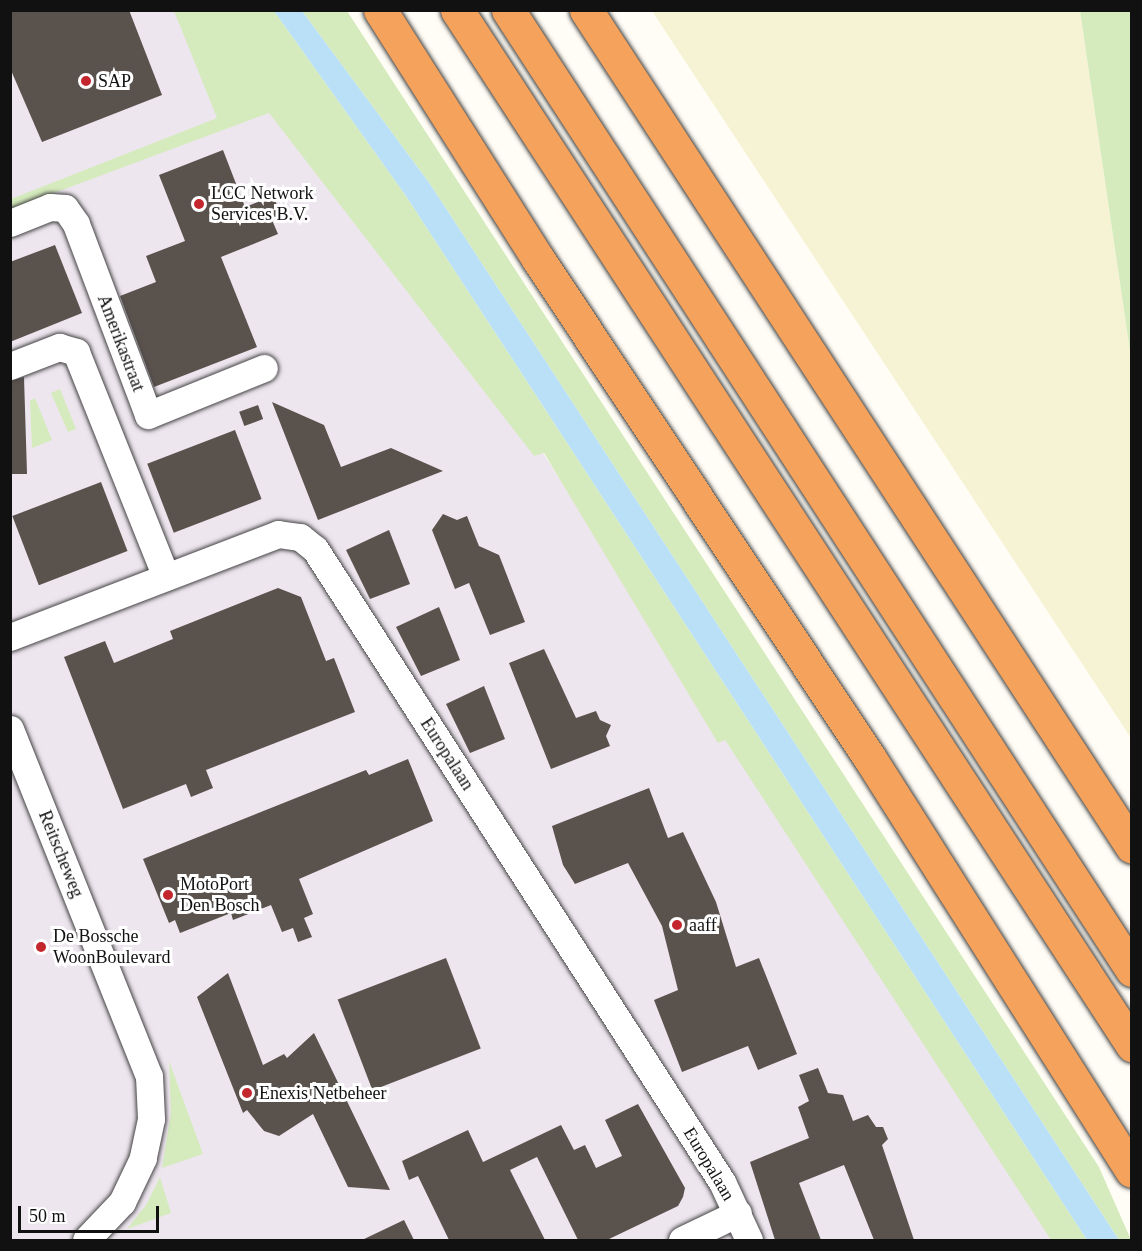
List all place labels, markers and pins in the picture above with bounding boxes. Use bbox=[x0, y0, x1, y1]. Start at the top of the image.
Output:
place label: SAP bbox=[98, 70, 131, 92]
marker: SAP bbox=[79, 74, 93, 88]
place label: LCC Network Services B.V. bbox=[211, 183, 313, 226]
marker: LCC Network Services B.V. bbox=[192, 197, 206, 211]
place label: MotoPort Den Bosch bbox=[180, 874, 259, 916]
marker: MotoPort Den Bosch bbox=[161, 888, 175, 902]
place label: aaff bbox=[689, 914, 717, 936]
marker: aaff bbox=[670, 918, 684, 932]
place label: De Bossche WoonBoulevard bbox=[53, 926, 171, 968]
marker: De Bossche WoonBoulevard bbox=[34, 940, 48, 954]
place label: Enexis Netbeheer bbox=[259, 1082, 386, 1104]
marker: Enexis Netbeheer bbox=[240, 1086, 254, 1100]

